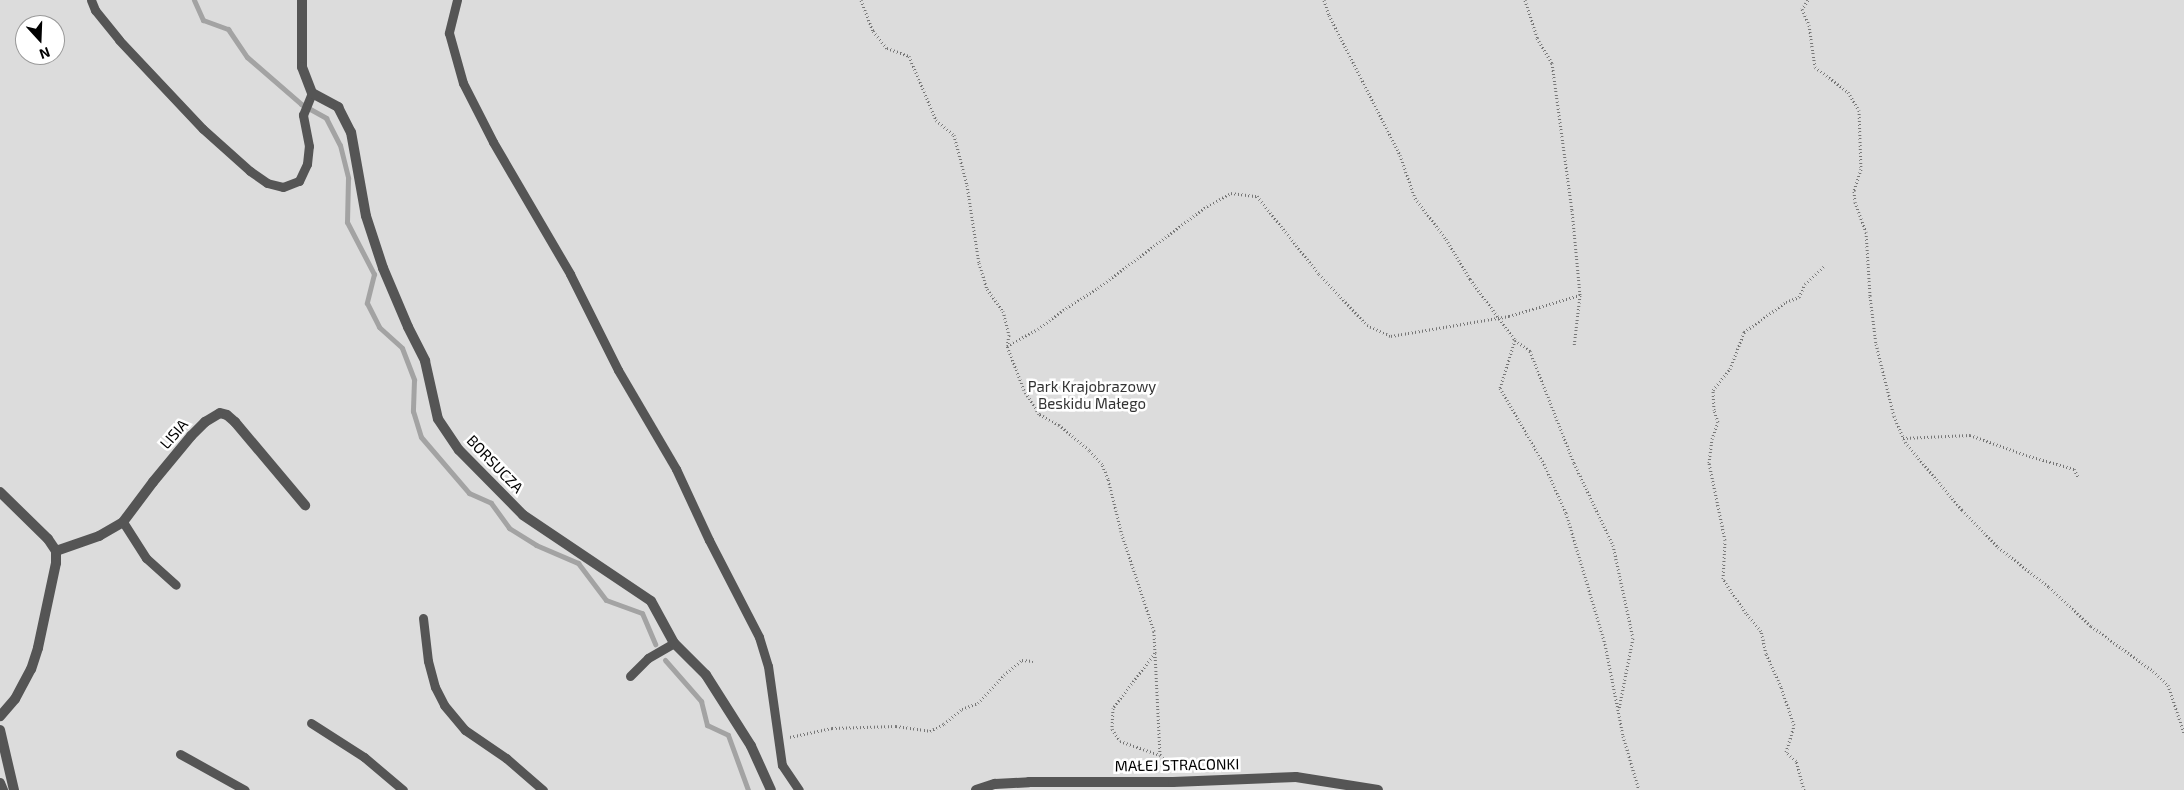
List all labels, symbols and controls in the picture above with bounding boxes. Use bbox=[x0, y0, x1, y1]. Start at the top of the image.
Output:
north arrow bbox=[15, 15, 65, 65]
text: N bbox=[37, 44, 53, 63]
park label: Park Krajobrazowy Beskidu Małego bbox=[1028, 377, 1156, 412]
street label: LISIA bbox=[156, 416, 192, 452]
street label: BORSUCZA bbox=[463, 431, 527, 497]
street label: MAŁEJ STRACONKI bbox=[1115, 755, 1239, 775]

